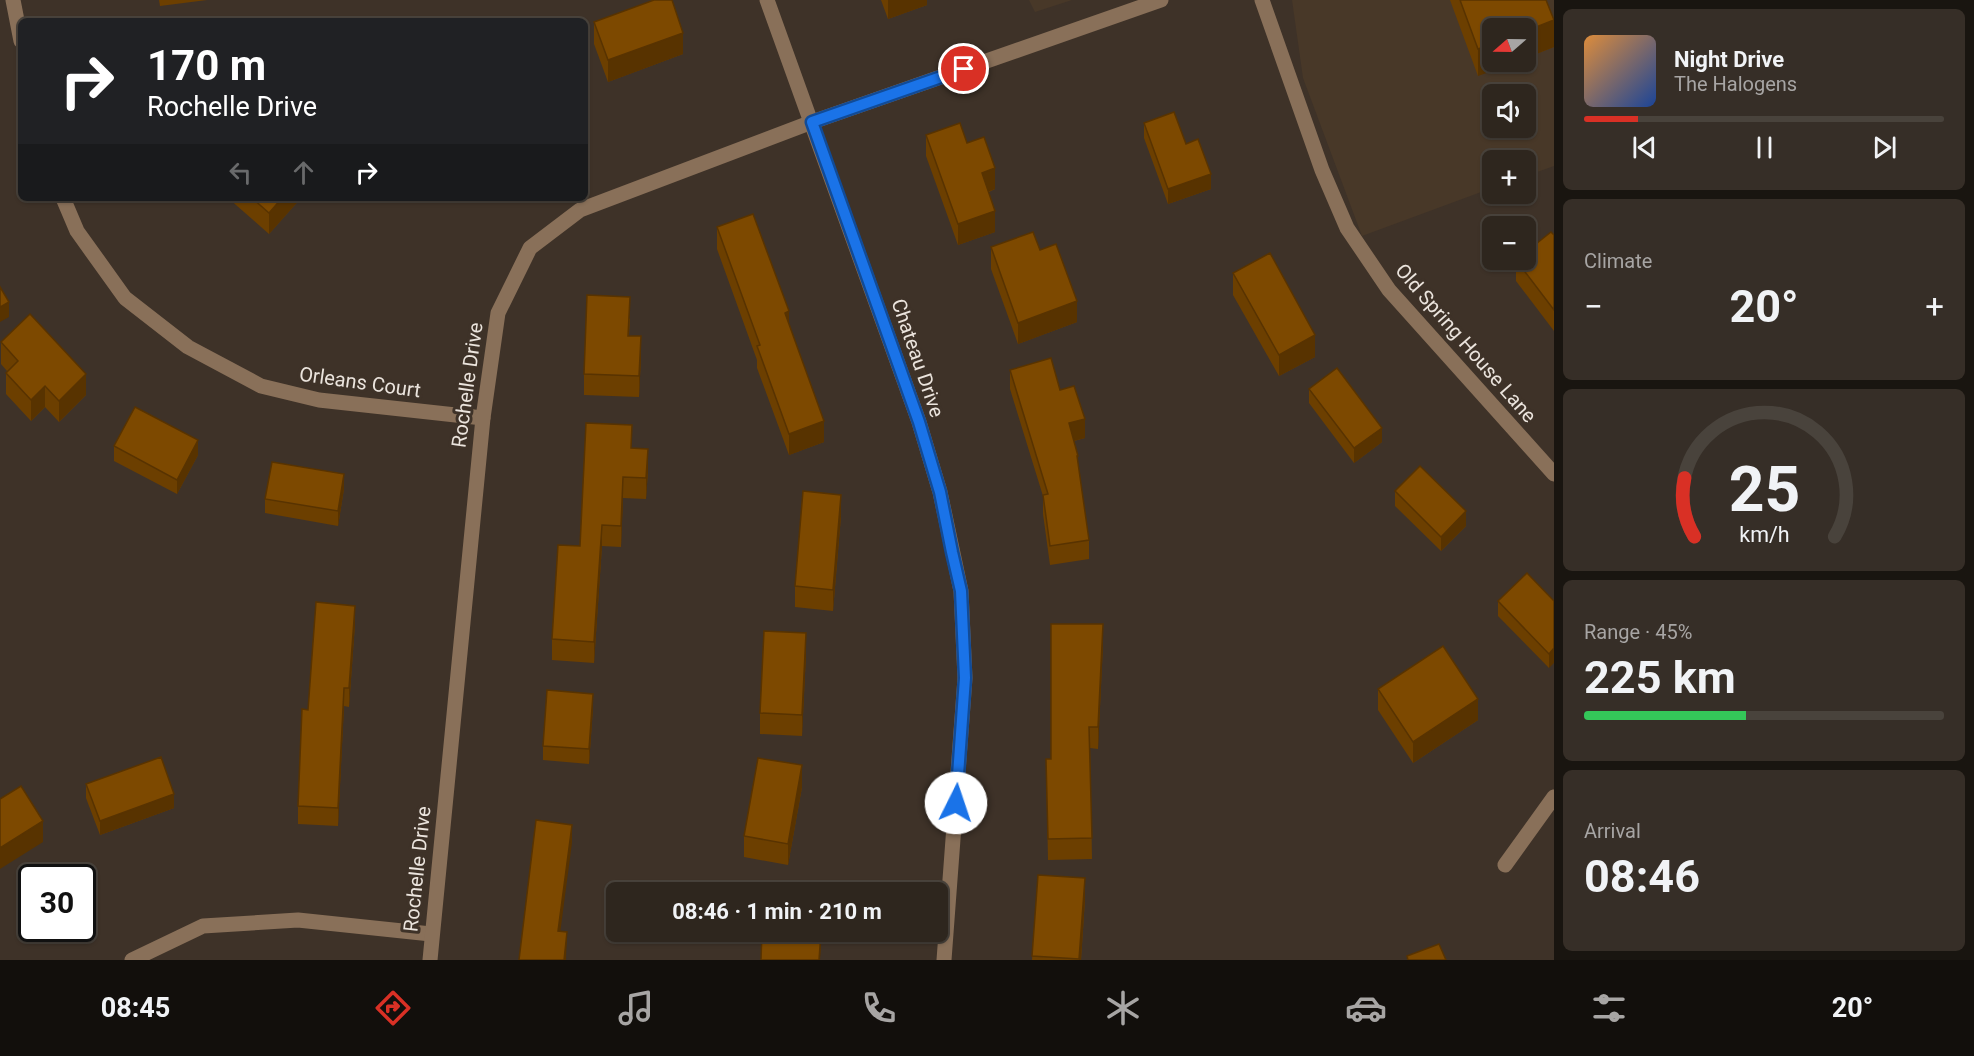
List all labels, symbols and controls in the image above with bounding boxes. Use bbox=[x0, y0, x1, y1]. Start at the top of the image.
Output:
north arrow bbox=[1482, 18, 1536, 72]
map controls bbox=[1482, 18, 1536, 270]
text: 170 m bbox=[147, 41, 266, 90]
icon: right bbox=[48, 42, 126, 120]
pin bbox=[938, 43, 989, 94]
text: Night Drive bbox=[1674, 47, 1784, 72]
icon: arrive bbox=[947, 52, 980, 85]
text: The Halogens bbox=[1674, 72, 1797, 96]
button: sound bbox=[1482, 84, 1536, 138]
text: Rochelle Drive bbox=[147, 91, 317, 123]
icon: previous bbox=[1628, 131, 1661, 164]
icon: pause bbox=[1748, 131, 1781, 164]
icon: next bbox=[1868, 131, 1901, 164]
button: + bbox=[1482, 150, 1536, 204]
icon: left bbox=[224, 156, 257, 189]
icon: ahead bbox=[287, 156, 320, 189]
icon: right bbox=[350, 156, 383, 189]
button: − bbox=[1482, 216, 1536, 270]
text: Climate bbox=[1584, 249, 1652, 273]
street label: Old Spring House Lane bbox=[1390, 259, 1542, 427]
text: 20° bbox=[1729, 280, 1799, 333]
text: − bbox=[1584, 287, 1603, 326]
text: + bbox=[1925, 287, 1944, 326]
street label: Chateau Drive bbox=[886, 296, 950, 420]
street label: Rochelle Drive bbox=[446, 321, 488, 449]
street label: Orleans Court bbox=[298, 362, 422, 402]
text: 25 bbox=[1728, 453, 1800, 526]
text: km/h bbox=[1739, 522, 1789, 547]
text: Range · 45% bbox=[1584, 620, 1692, 644]
text: 225 km bbox=[1584, 651, 1736, 704]
position arrow bbox=[924, 771, 988, 835]
street label: Rochelle Drive bbox=[398, 805, 436, 933]
text: Arrival bbox=[1584, 819, 1641, 843]
text: 08:46 bbox=[1584, 850, 1700, 903]
speed limit sign: 30 bbox=[18, 864, 96, 942]
text: 08:46 · 1 min · 210 m bbox=[672, 899, 882, 924]
icon: directions bbox=[372, 987, 414, 1029]
icon: music bbox=[615, 987, 657, 1029]
icon: phone bbox=[858, 987, 900, 1029]
icon: climate bbox=[1102, 987, 1144, 1029]
icon: car bbox=[1345, 987, 1387, 1029]
icon: filters bbox=[1588, 987, 1630, 1029]
text: 08:45 bbox=[101, 992, 170, 1024]
text: 20° bbox=[1832, 992, 1873, 1024]

